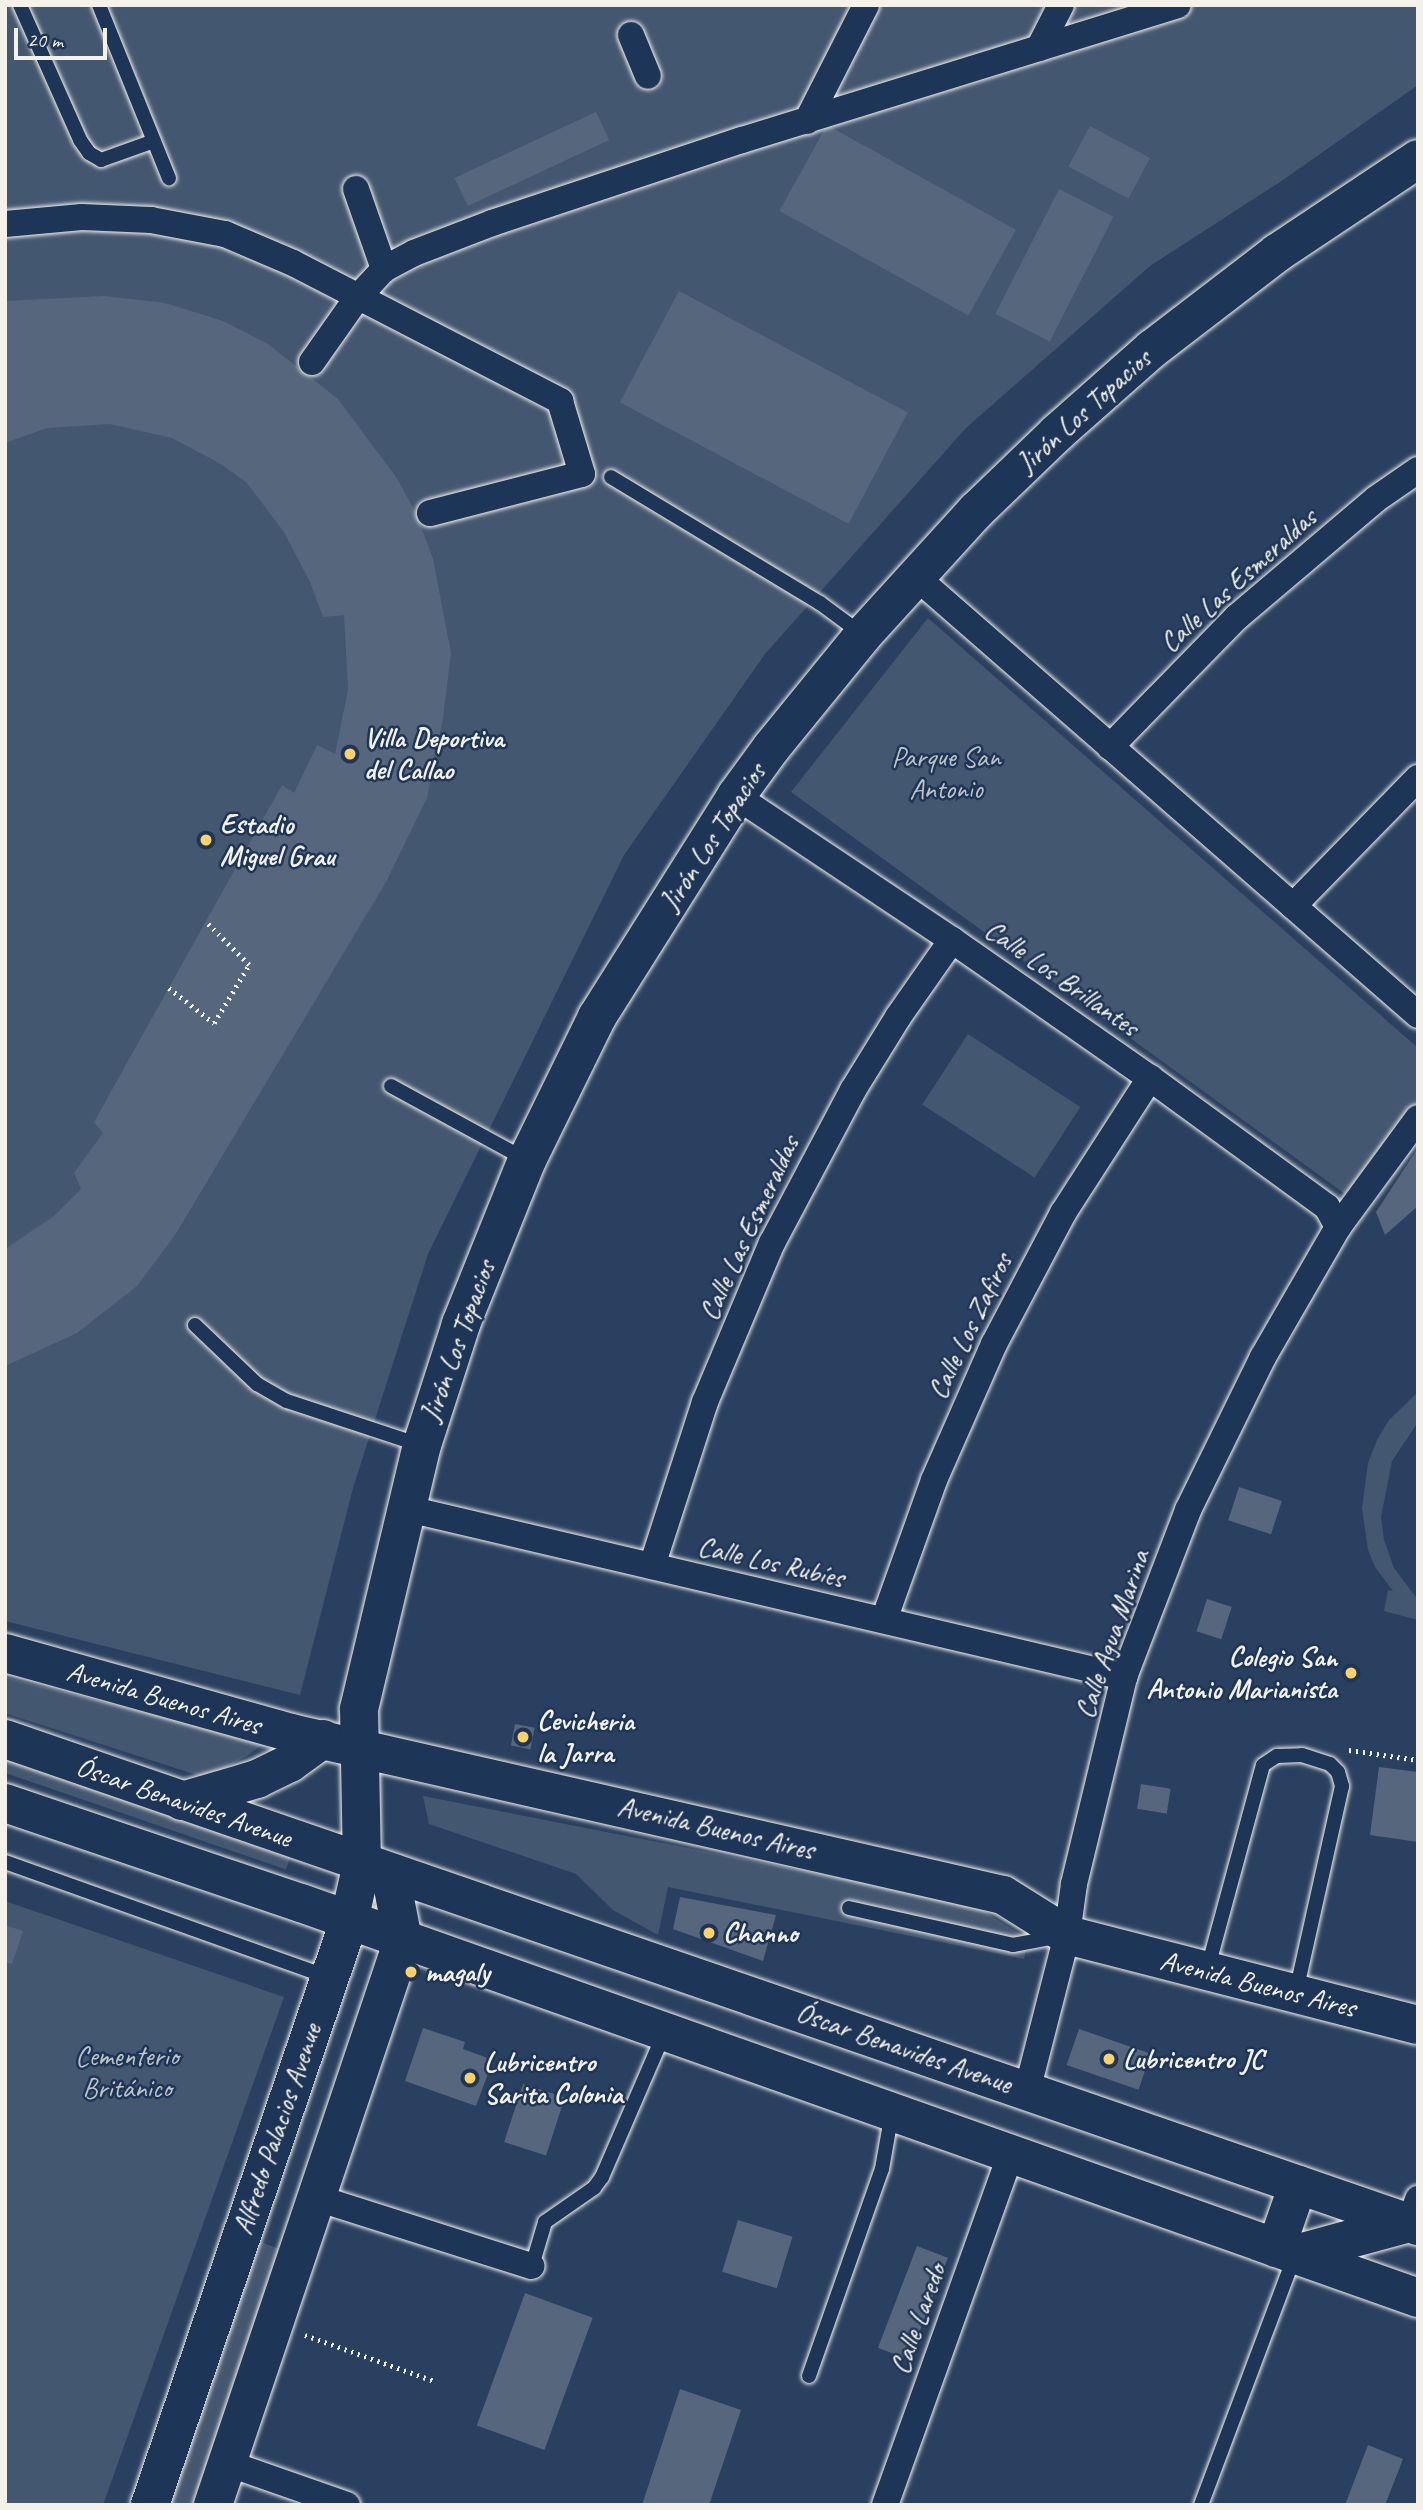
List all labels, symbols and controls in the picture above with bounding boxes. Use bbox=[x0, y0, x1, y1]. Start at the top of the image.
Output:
scale bar bbox=[18, 14, 110, 58]
text: 20 m bbox=[27, 27, 63, 53]
street label: Jirón Los Topacios bbox=[1010, 342, 1158, 480]
street label: Calle Las Esmeraldas bbox=[1152, 501, 1324, 659]
place label: Villa Deportiva del Callao bbox=[364, 721, 505, 787]
park label: Parque San Antonio bbox=[891, 740, 1001, 806]
marker: Villa Deportiva del Callao bbox=[342, 746, 358, 762]
street label: Jirón Los Topacios bbox=[653, 757, 773, 917]
place label: Estadio Miguel Grau bbox=[220, 807, 334, 873]
marker: Estadio Miguel Grau bbox=[198, 832, 214, 848]
street label: Calle Los Brillantes bbox=[979, 913, 1145, 1043]
street label: Calle Las Esmeraldas bbox=[692, 1130, 806, 1326]
street label: Calle Los Zafiros bbox=[920, 1248, 1020, 1404]
street label: Jirón Los Topacios bbox=[413, 1256, 503, 1426]
street label: Calle Los Rubíes bbox=[694, 1529, 848, 1595]
street label: Calle Agua Marina bbox=[1068, 1546, 1156, 1722]
place label: Colegio San Antonio Marianista bbox=[1146, 1640, 1337, 1706]
street label: Avenida Buenos Aires bbox=[63, 1654, 265, 1742]
marker: Colegio San Antonio Marianista bbox=[1343, 1665, 1359, 1681]
place label: Cevicheria la Jarra bbox=[537, 1704, 634, 1770]
marker: Cevicheria la Jarra bbox=[515, 1729, 531, 1745]
street label: Óscar Benavides Avenue bbox=[72, 1749, 296, 1855]
street label: Avenida Buenos Aires bbox=[615, 1789, 817, 1867]
place label: Channo bbox=[723, 1916, 798, 1950]
marker: Channo bbox=[701, 1925, 717, 1941]
street label: Avenida Buenos Aires bbox=[1157, 1943, 1359, 2025]
place label: magaly bbox=[425, 1955, 490, 1989]
marker: magaly bbox=[403, 1964, 419, 1980]
street label: Óscar Benavides Avenue bbox=[792, 1995, 1016, 2101]
street label: Alfredo Palacios Avenue bbox=[225, 2020, 329, 2238]
park label: Cementerio Británico bbox=[75, 2039, 179, 2105]
place label: Lubricentro JC bbox=[1123, 2042, 1264, 2076]
place label: Lubricentro Sarita Colonia bbox=[484, 2045, 623, 2111]
marker: Lubricentro JC bbox=[1101, 2051, 1117, 2067]
marker: Lubricentro Sarita Colonia bbox=[462, 2070, 478, 2086]
street label: Calle Laredo bbox=[883, 2259, 953, 2379]

